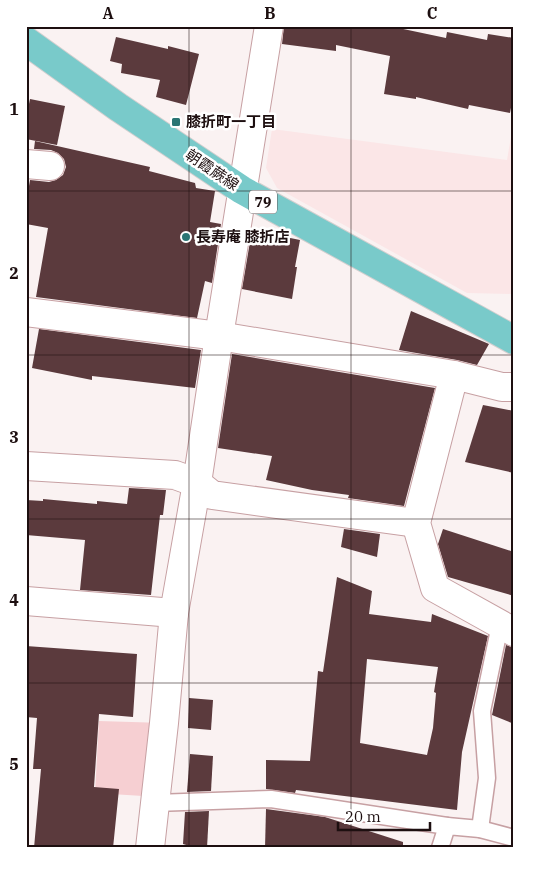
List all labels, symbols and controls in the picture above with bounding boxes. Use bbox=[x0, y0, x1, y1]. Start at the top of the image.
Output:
text: A bbox=[102, 3, 114, 23]
text: B bbox=[264, 3, 276, 23]
text: C bbox=[427, 3, 437, 23]
text: 1 bbox=[9, 99, 19, 119]
place label: 膝折町一丁目 bbox=[186, 112, 276, 131]
marker: 膝折町一丁目 bbox=[170, 116, 182, 128]
street label: 朝霞蕨線 bbox=[182, 145, 242, 194]
road number: 79 bbox=[249, 190, 277, 213]
place label: 長寿庵 膝折店 bbox=[196, 227, 289, 246]
marker: 長寿庵 膝折店 bbox=[180, 231, 192, 243]
text: 2 bbox=[9, 263, 19, 283]
text: 3 bbox=[9, 427, 19, 447]
text: 4 bbox=[9, 590, 19, 610]
text: 5 bbox=[9, 754, 19, 774]
scale bar bbox=[338, 799, 430, 831]
text: 20 m bbox=[345, 807, 381, 826]

